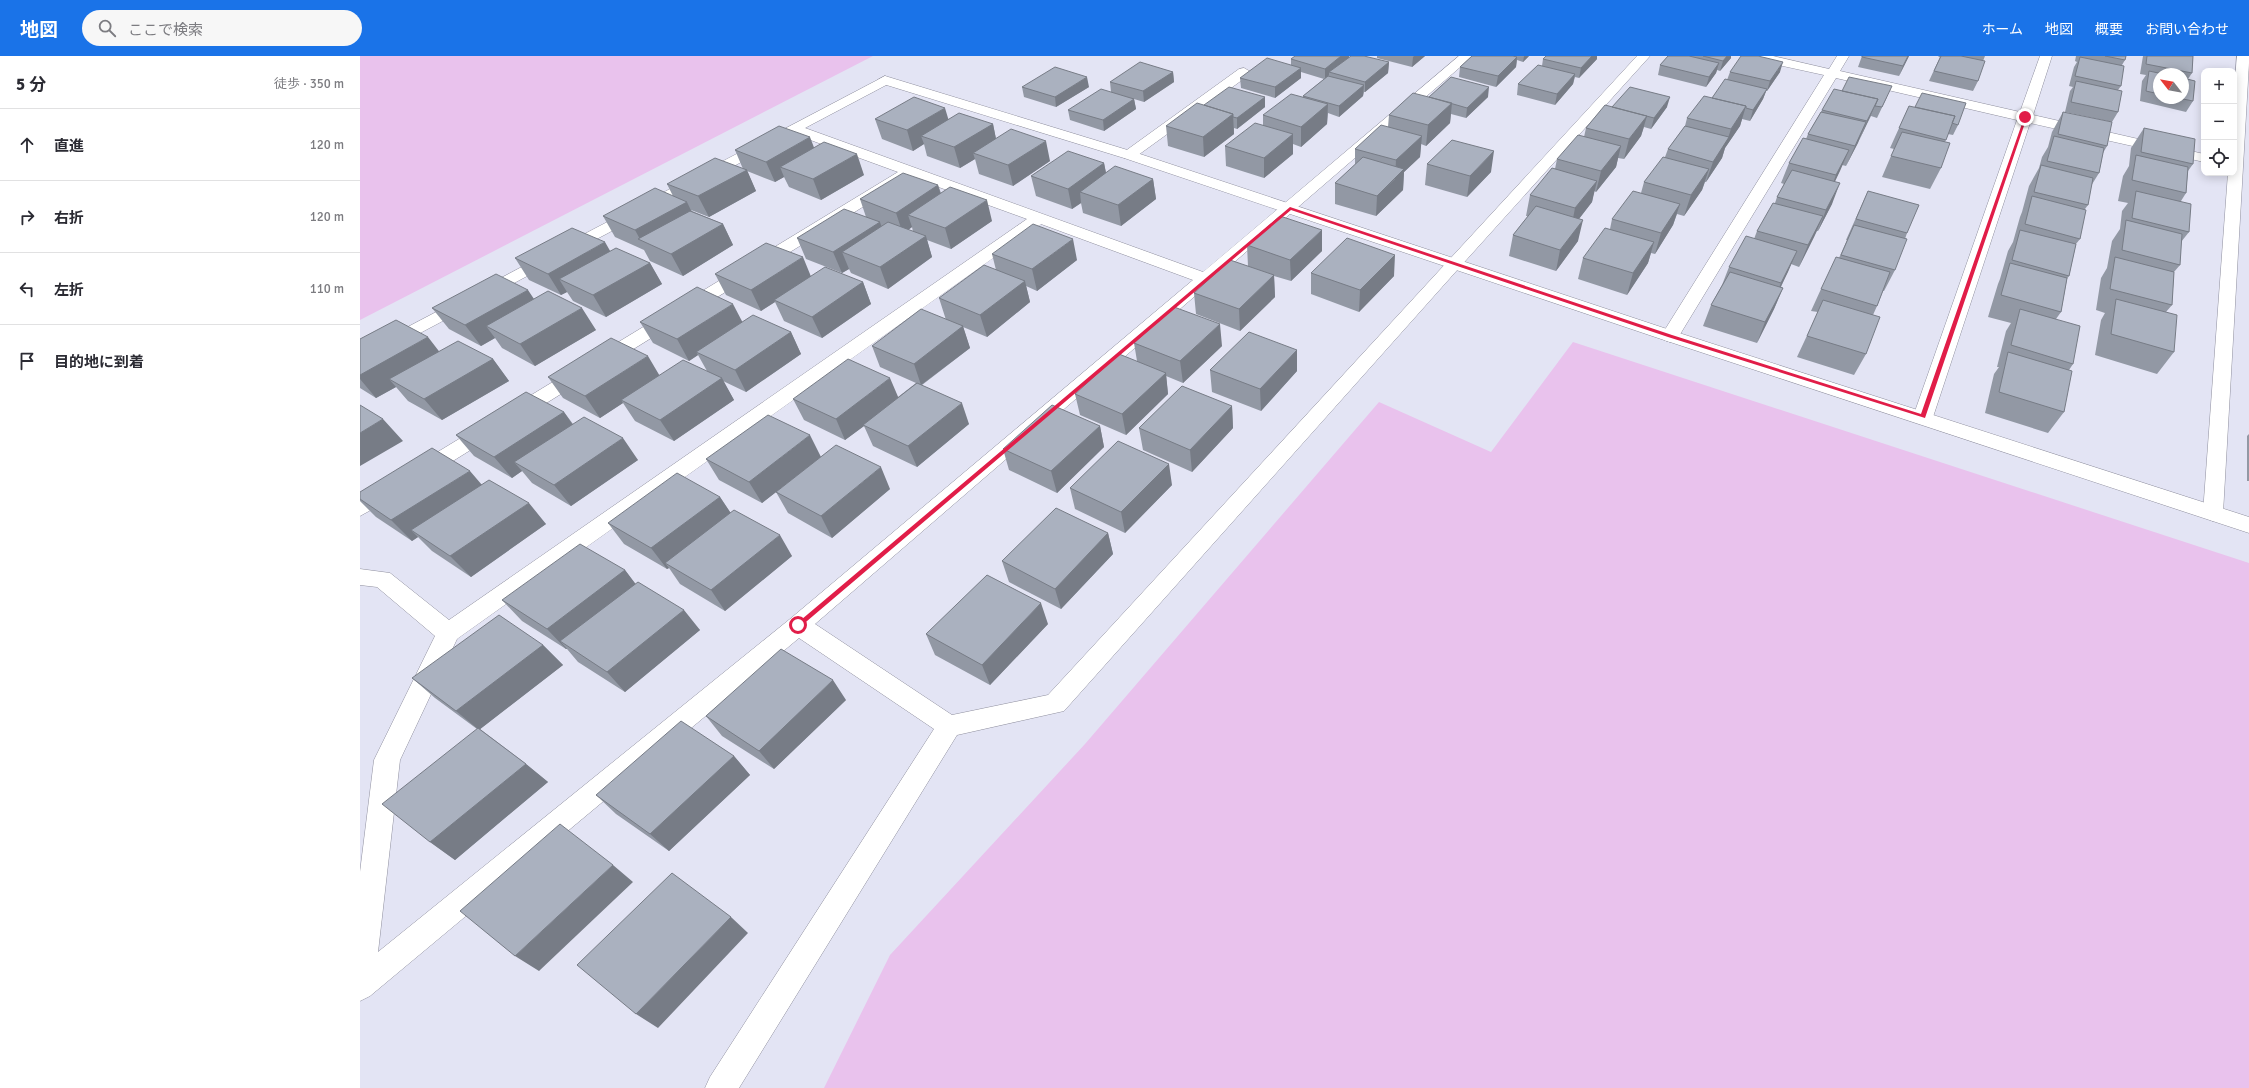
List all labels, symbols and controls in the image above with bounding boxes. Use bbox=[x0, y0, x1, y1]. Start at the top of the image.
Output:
search box bbox=[82, 10, 362, 46]
icon: search bbox=[96, 17, 118, 39]
text: 地図 bbox=[20, 18, 58, 42]
text: ここで検索 bbox=[128, 21, 203, 39]
text: ホーム bbox=[1981, 21, 2023, 38]
text: 地図 bbox=[2045, 21, 2073, 38]
text: 概要 bbox=[2095, 21, 2123, 38]
text: お問い合わせ bbox=[2145, 21, 2229, 38]
north arrow bbox=[2153, 68, 2189, 104]
map controls bbox=[2201, 68, 2237, 176]
button: + bbox=[2201, 68, 2237, 104]
text: 5 分 bbox=[16, 74, 46, 95]
text: 徒歩 · 350 m bbox=[274, 76, 344, 92]
button: − bbox=[2201, 104, 2237, 140]
route end bbox=[2016, 108, 2034, 126]
icon: ahead bbox=[16, 134, 38, 156]
text: 直進 bbox=[54, 137, 84, 155]
text: 120 m bbox=[310, 137, 344, 153]
button: locate bbox=[2201, 140, 2237, 176]
icon: right bbox=[16, 206, 38, 228]
text: 右折 bbox=[54, 209, 84, 227]
text: 120 m bbox=[310, 209, 344, 225]
icon: left bbox=[16, 278, 38, 300]
text: 左折 bbox=[54, 281, 84, 299]
text: 110 m bbox=[310, 281, 344, 297]
icon: arrive bbox=[16, 350, 38, 372]
text: 目的地に到着 bbox=[54, 353, 144, 371]
route start bbox=[789, 616, 807, 634]

